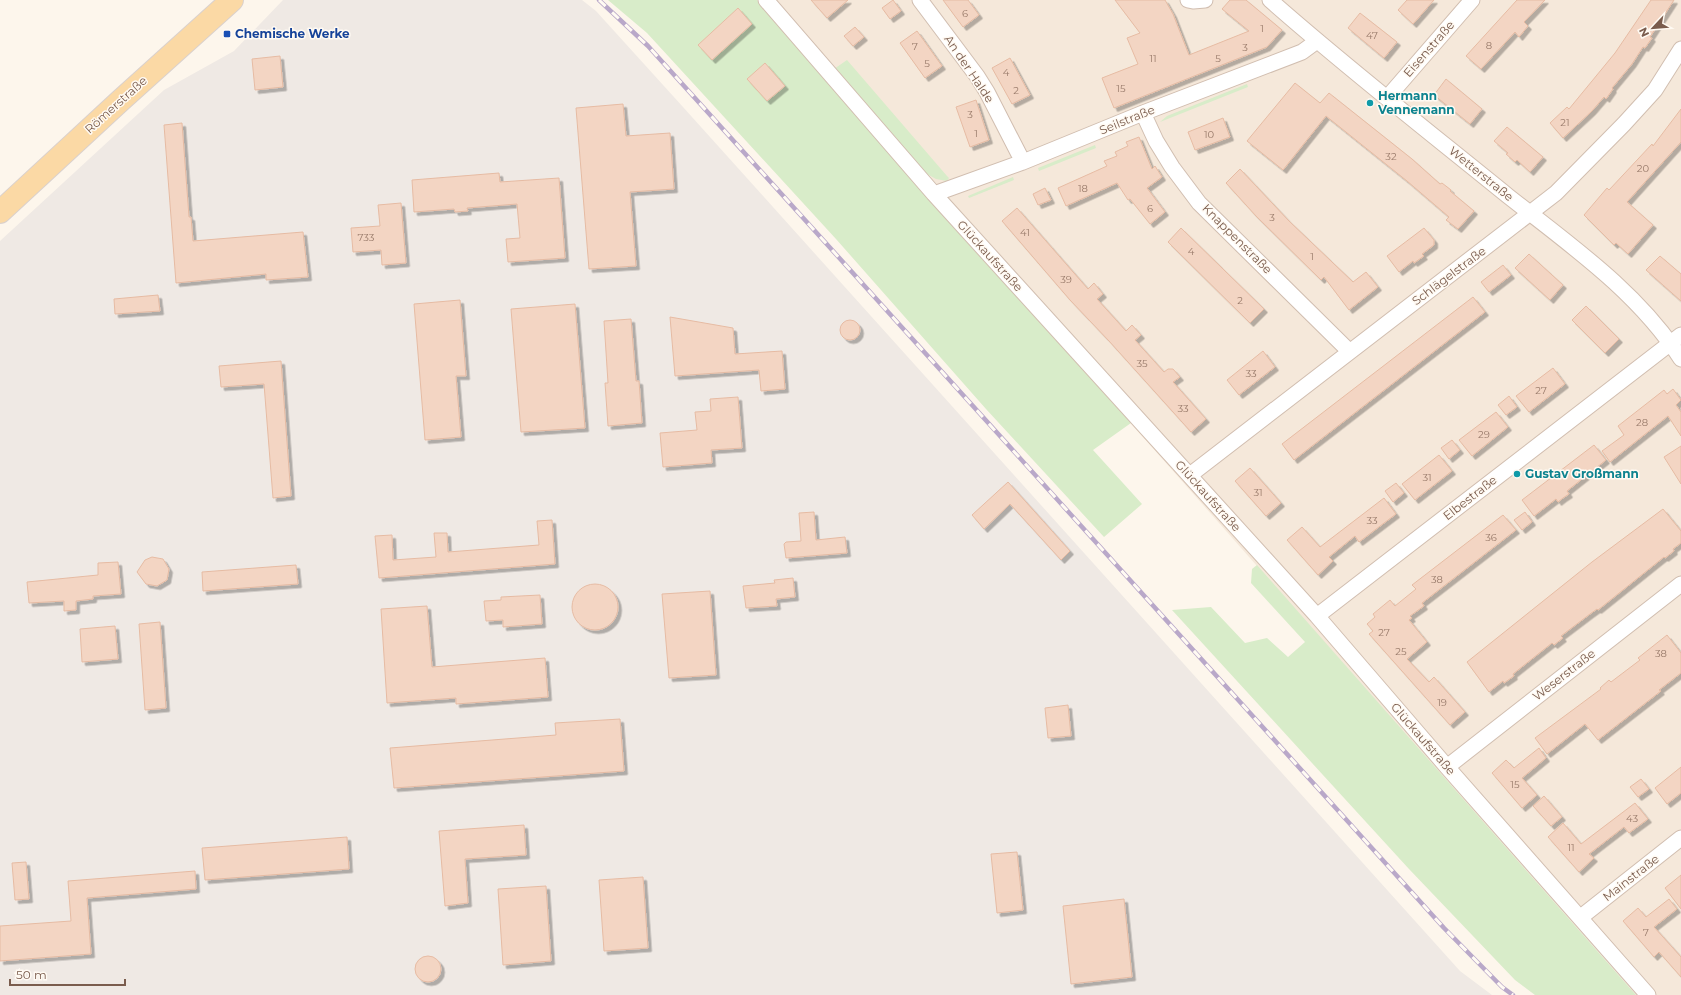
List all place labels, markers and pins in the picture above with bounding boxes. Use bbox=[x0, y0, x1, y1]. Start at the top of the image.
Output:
place label: Chemische Werke bbox=[235, 26, 350, 41]
marker: Chemische Werke bbox=[222, 29, 232, 39]
place label: Hermann Vennemann bbox=[1377, 88, 1455, 117]
marker: Hermann Vennemann bbox=[1365, 98, 1375, 108]
place label: Gustav Großmann bbox=[1525, 466, 1639, 481]
marker: Gustav Großmann bbox=[1512, 469, 1522, 479]

